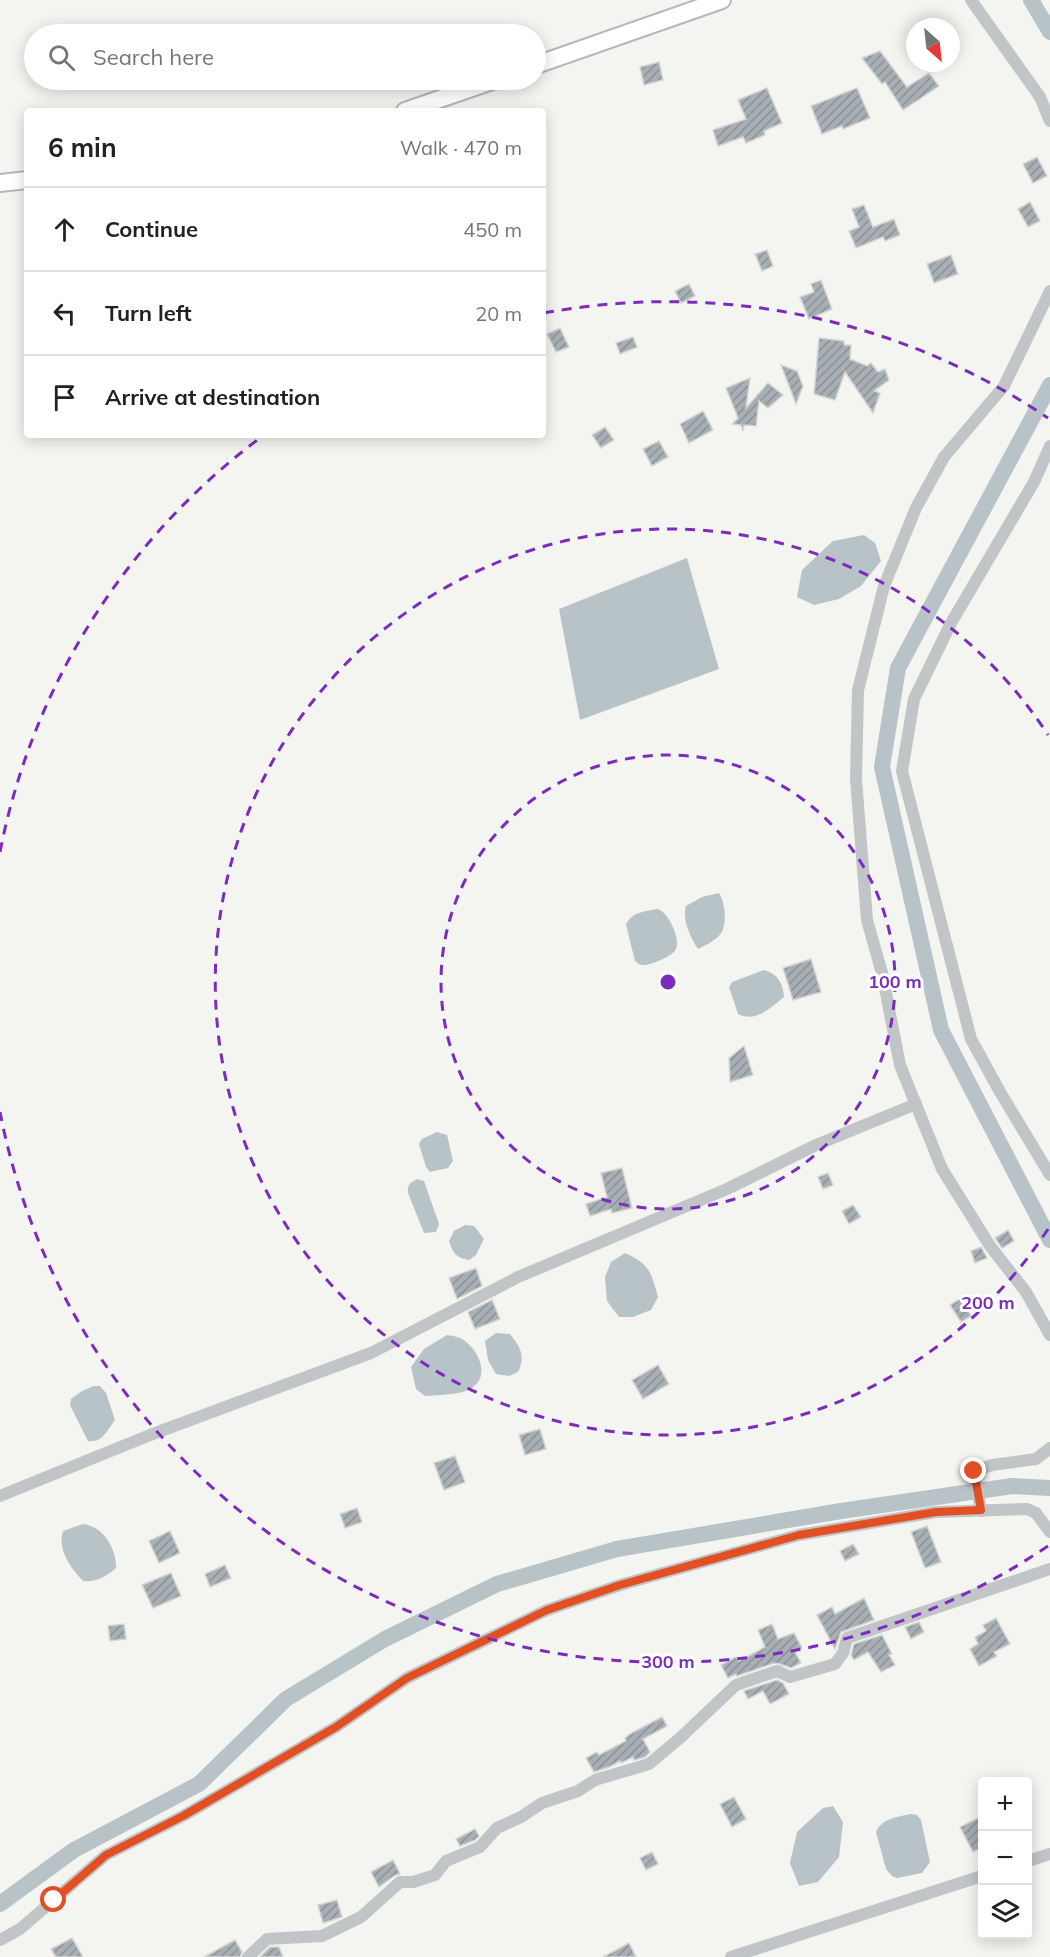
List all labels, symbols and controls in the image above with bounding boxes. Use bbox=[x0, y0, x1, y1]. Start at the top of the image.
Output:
north arrow bbox=[906, 18, 960, 72]
search box bbox=[24, 24, 546, 90]
icon: search bbox=[45, 41, 78, 74]
text: Search here bbox=[93, 43, 214, 71]
text: 6 min bbox=[48, 131, 117, 164]
text: Walk · 470 m bbox=[400, 135, 522, 160]
icon: ahead bbox=[48, 213, 81, 246]
text: Continue bbox=[105, 215, 198, 243]
text: 450 m bbox=[463, 217, 522, 242]
icon: left bbox=[48, 297, 81, 330]
text: Turn left bbox=[105, 299, 192, 327]
text: 20 m bbox=[475, 301, 522, 326]
icon: arrive bbox=[48, 381, 81, 414]
text: Arrive at destination bbox=[105, 383, 320, 411]
text: 100 m bbox=[868, 970, 922, 993]
centre of rings bbox=[658, 972, 678, 992]
text: 200 m bbox=[961, 1291, 1015, 1314]
route end bbox=[960, 1457, 986, 1483]
text: 300 m bbox=[641, 1650, 695, 1673]
map controls bbox=[978, 1777, 1032, 1939]
button: + bbox=[978, 1777, 1032, 1831]
button: − bbox=[978, 1831, 1032, 1885]
button: layers bbox=[978, 1885, 1032, 1939]
route start bbox=[40, 1886, 66, 1912]

